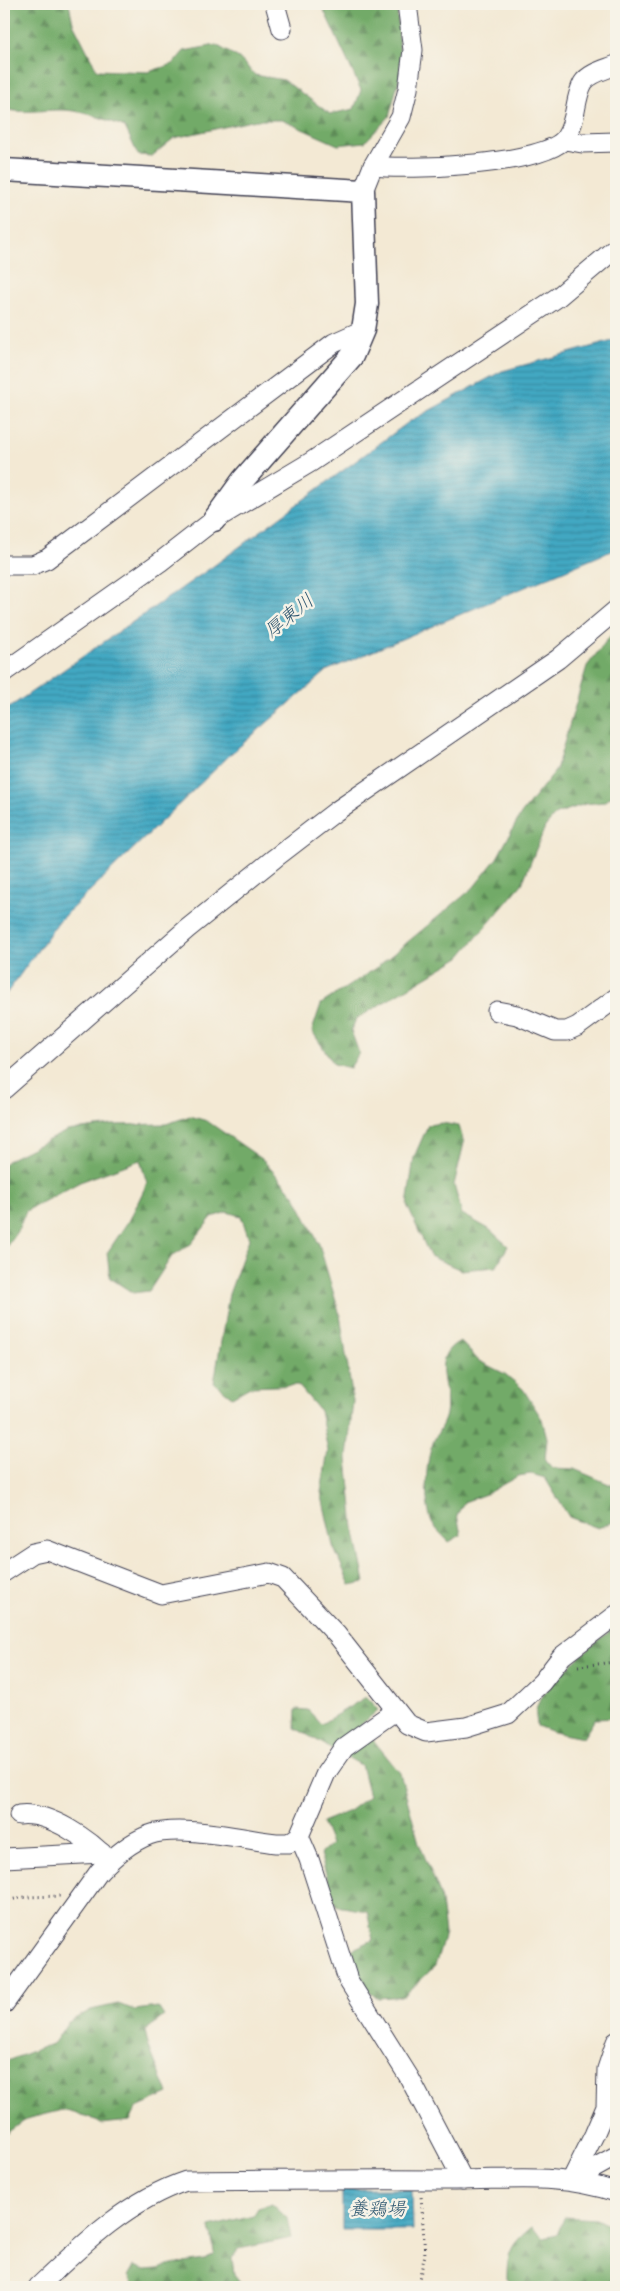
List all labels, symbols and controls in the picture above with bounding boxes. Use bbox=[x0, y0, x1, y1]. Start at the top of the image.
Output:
water label: 厚東川 bbox=[259, 589, 321, 645]
water label: 養鶏場 bbox=[348, 2197, 407, 2224]

